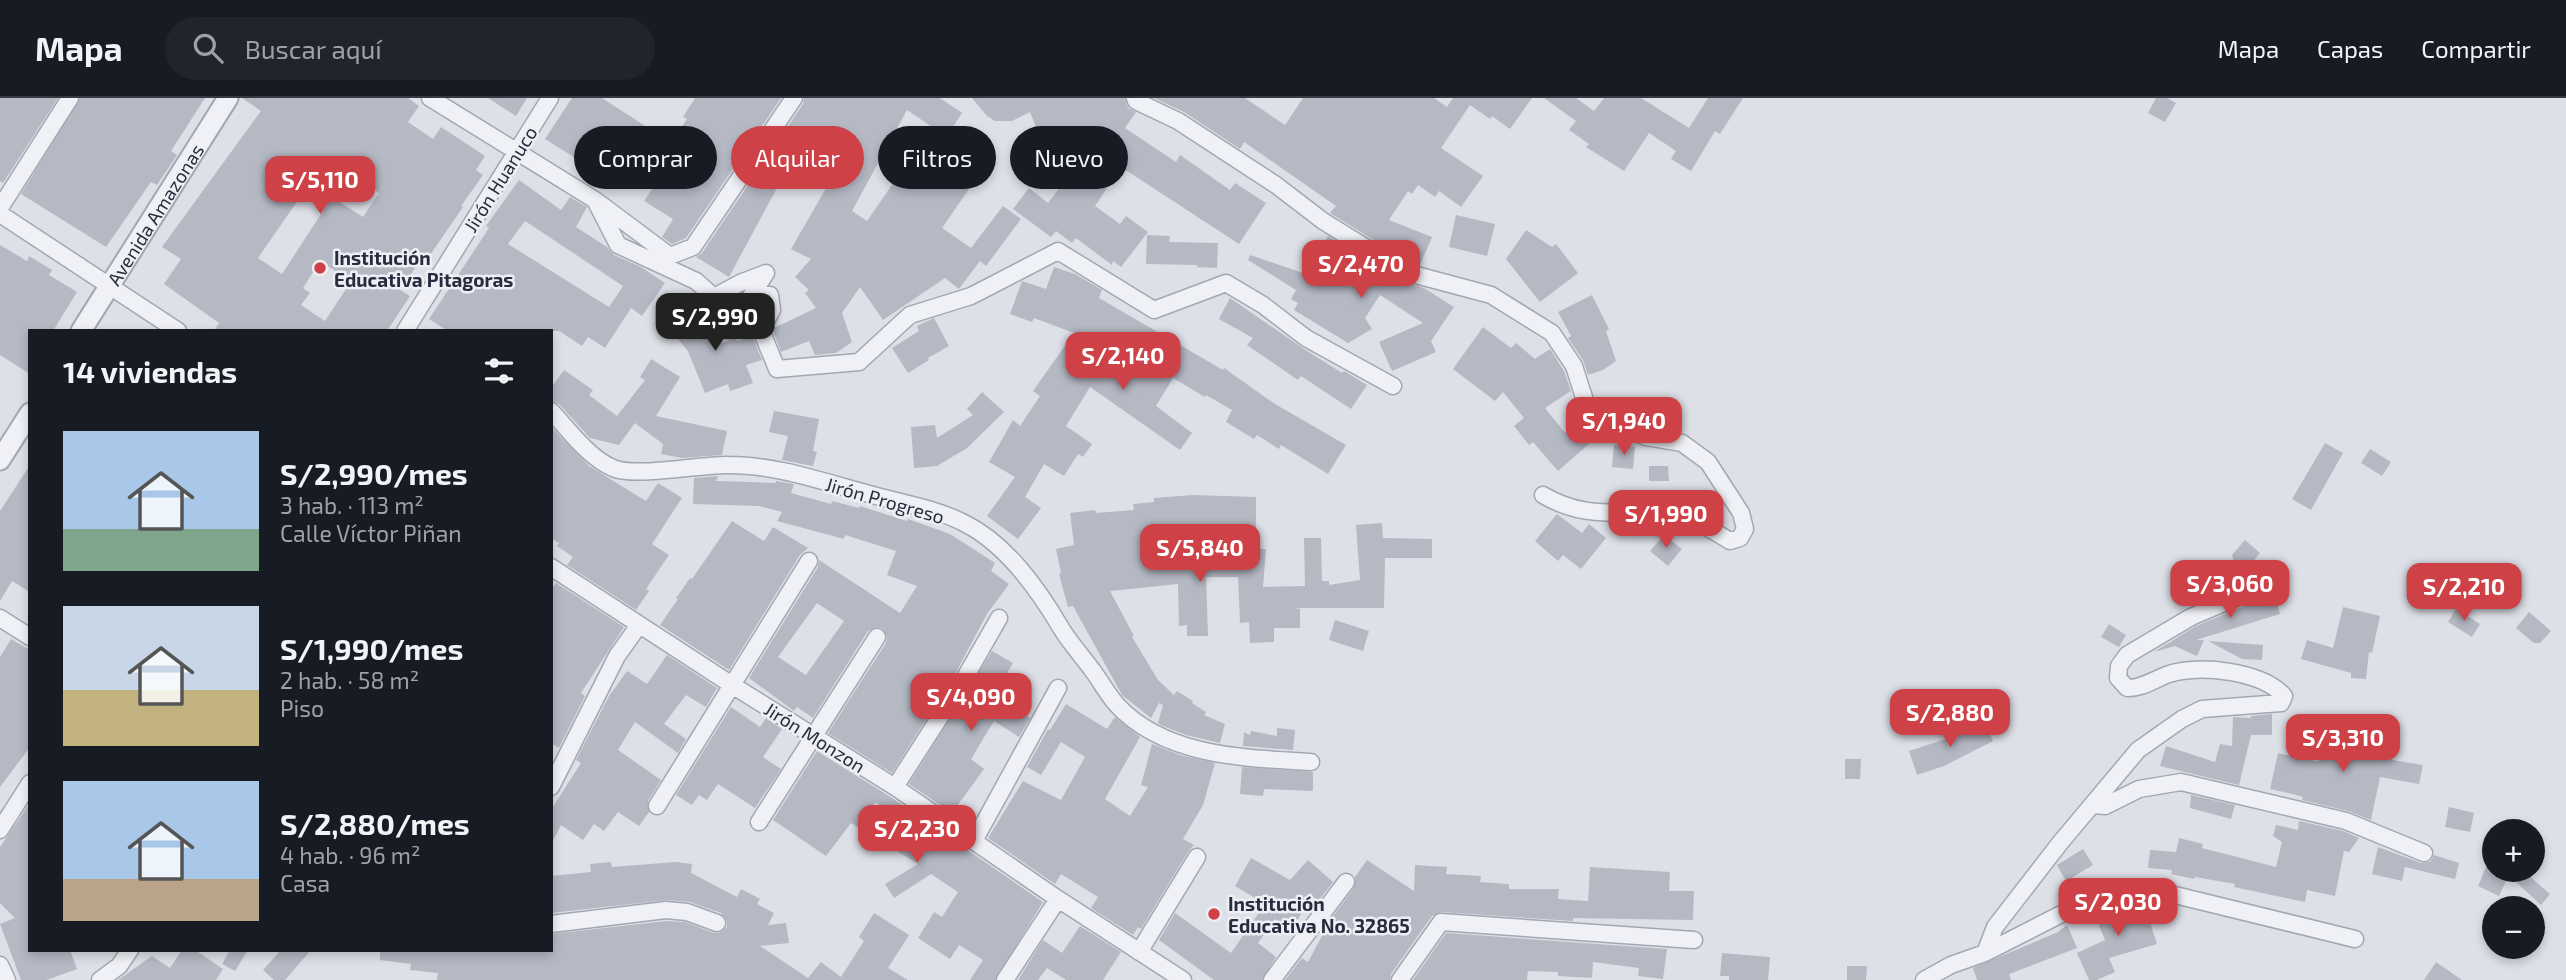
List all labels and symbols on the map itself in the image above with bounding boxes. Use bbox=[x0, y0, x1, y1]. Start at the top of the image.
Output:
street label: Jirón Huanuco bbox=[458, 122, 542, 236]
street label: Avenida Amazonas bbox=[101, 139, 208, 289]
pin: S/5,110 bbox=[255, 156, 385, 216]
pin: S/2,470 bbox=[1296, 240, 1426, 300]
place label: Institución Educativa Pitagoras bbox=[334, 246, 513, 291]
marker: Institución Educativa Pitagoras bbox=[312, 260, 328, 276]
pin: S/2,990 bbox=[650, 294, 780, 353]
pin: S/2,140 bbox=[1058, 332, 1188, 392]
pin: S/1,940 bbox=[1559, 398, 1689, 457]
street label: Jirón Progreso bbox=[823, 472, 947, 528]
pin: S/1,990 bbox=[1601, 490, 1731, 550]
pin: S/5,840 bbox=[1135, 524, 1265, 584]
pin: S/3,060 bbox=[2165, 560, 2295, 620]
pin: S/2,210 bbox=[2399, 564, 2529, 623]
pin: S/4,090 bbox=[906, 674, 1036, 733]
pin: S/2,880 bbox=[1885, 690, 2015, 749]
street label: Jirón Monzon bbox=[760, 697, 870, 777]
pin: S/3,310 bbox=[2278, 714, 2408, 774]
pin: S/2,230 bbox=[852, 806, 982, 865]
pin: S/2,030 bbox=[2053, 878, 2183, 938]
place label: Institución Educativa No. 32865 bbox=[1228, 892, 1410, 937]
marker: Institución Educativa No. 32865 bbox=[1206, 906, 1222, 922]

